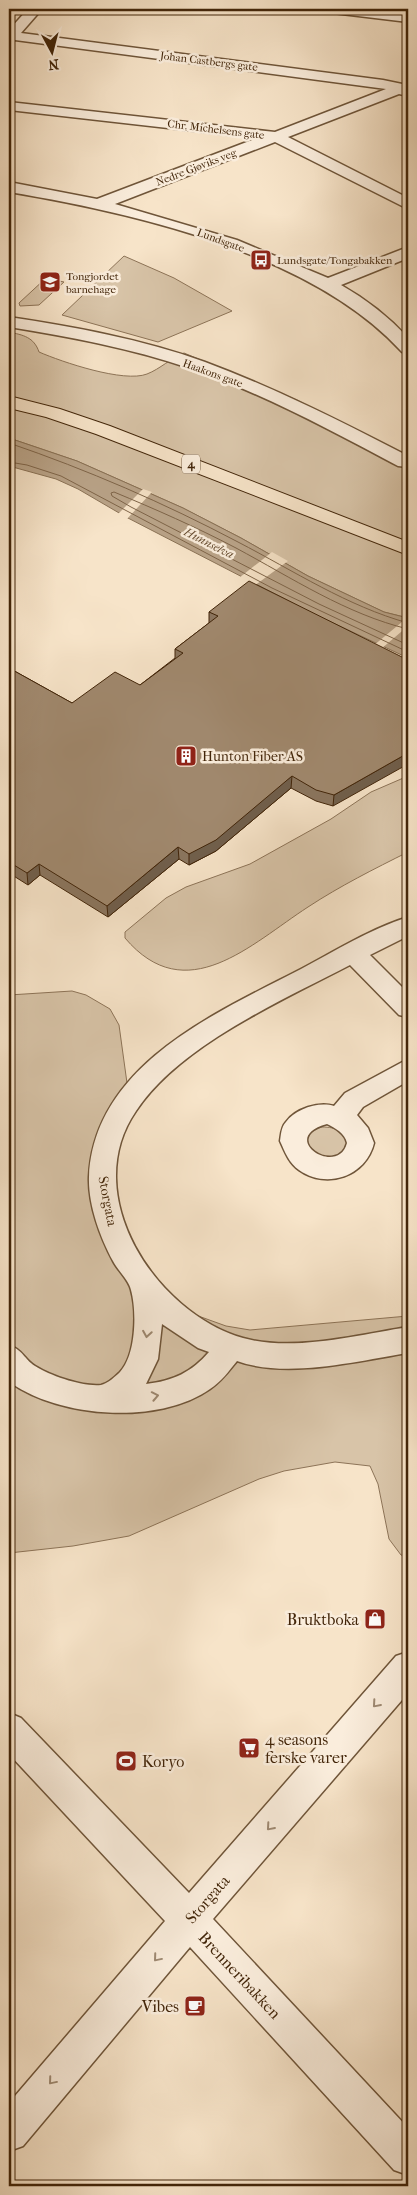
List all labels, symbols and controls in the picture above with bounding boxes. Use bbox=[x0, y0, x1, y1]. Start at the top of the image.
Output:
north arrow bbox=[28, 28, 78, 78]
street label: Johan Castbergs gate bbox=[158, 49, 259, 74]
text: N bbox=[47, 55, 60, 74]
street label: Chr. Michelsens gate bbox=[167, 117, 266, 142]
street label: Nedre Gjøviks veg bbox=[154, 146, 238, 189]
street label: Lundsgate bbox=[195, 226, 247, 255]
bus stop icon: Lundsgate/Tongabakken bbox=[249, 248, 273, 272]
place label: Lundsgate/Tongabakken bbox=[277, 254, 393, 267]
school or university icon: Tongjordet barnehage bbox=[38, 270, 62, 294]
place label: Tongjordet barnehage bbox=[65, 270, 119, 296]
street label: Haakons gate bbox=[181, 357, 245, 391]
road number: 4 bbox=[182, 454, 200, 474]
water label: Hunnselva bbox=[181, 524, 236, 561]
building icon: Hunton Fiber AS bbox=[174, 744, 198, 768]
place label: Hunton Fiber AS bbox=[202, 748, 303, 765]
street label: Storgata bbox=[94, 1175, 121, 1228]
one-way arrow bbox=[142, 1331, 153, 1339]
one-way arrow bbox=[151, 1391, 160, 1401]
shop icon: Bruktboka bbox=[363, 1607, 387, 1631]
place label: Bruktboka bbox=[287, 1610, 360, 1629]
one-way arrow bbox=[373, 1699, 382, 1708]
place label: 4 seasons ferske varer bbox=[265, 1730, 347, 1767]
supermarket icon: 4 seasons ferske varer bbox=[237, 1736, 261, 1760]
sports icon: Koryo bbox=[114, 1749, 138, 1773]
place label: Koryo bbox=[142, 1752, 184, 1771]
one-way arrow bbox=[267, 1821, 275, 1830]
street label: Storgata bbox=[181, 1871, 234, 1927]
street label: Brenneribakken bbox=[194, 1928, 285, 2023]
one-way arrow bbox=[154, 1952, 163, 1961]
cafe icon: Vibes bbox=[183, 1994, 207, 2018]
place label: Vibes bbox=[141, 1997, 179, 2016]
one-way arrow bbox=[49, 2076, 58, 2085]

